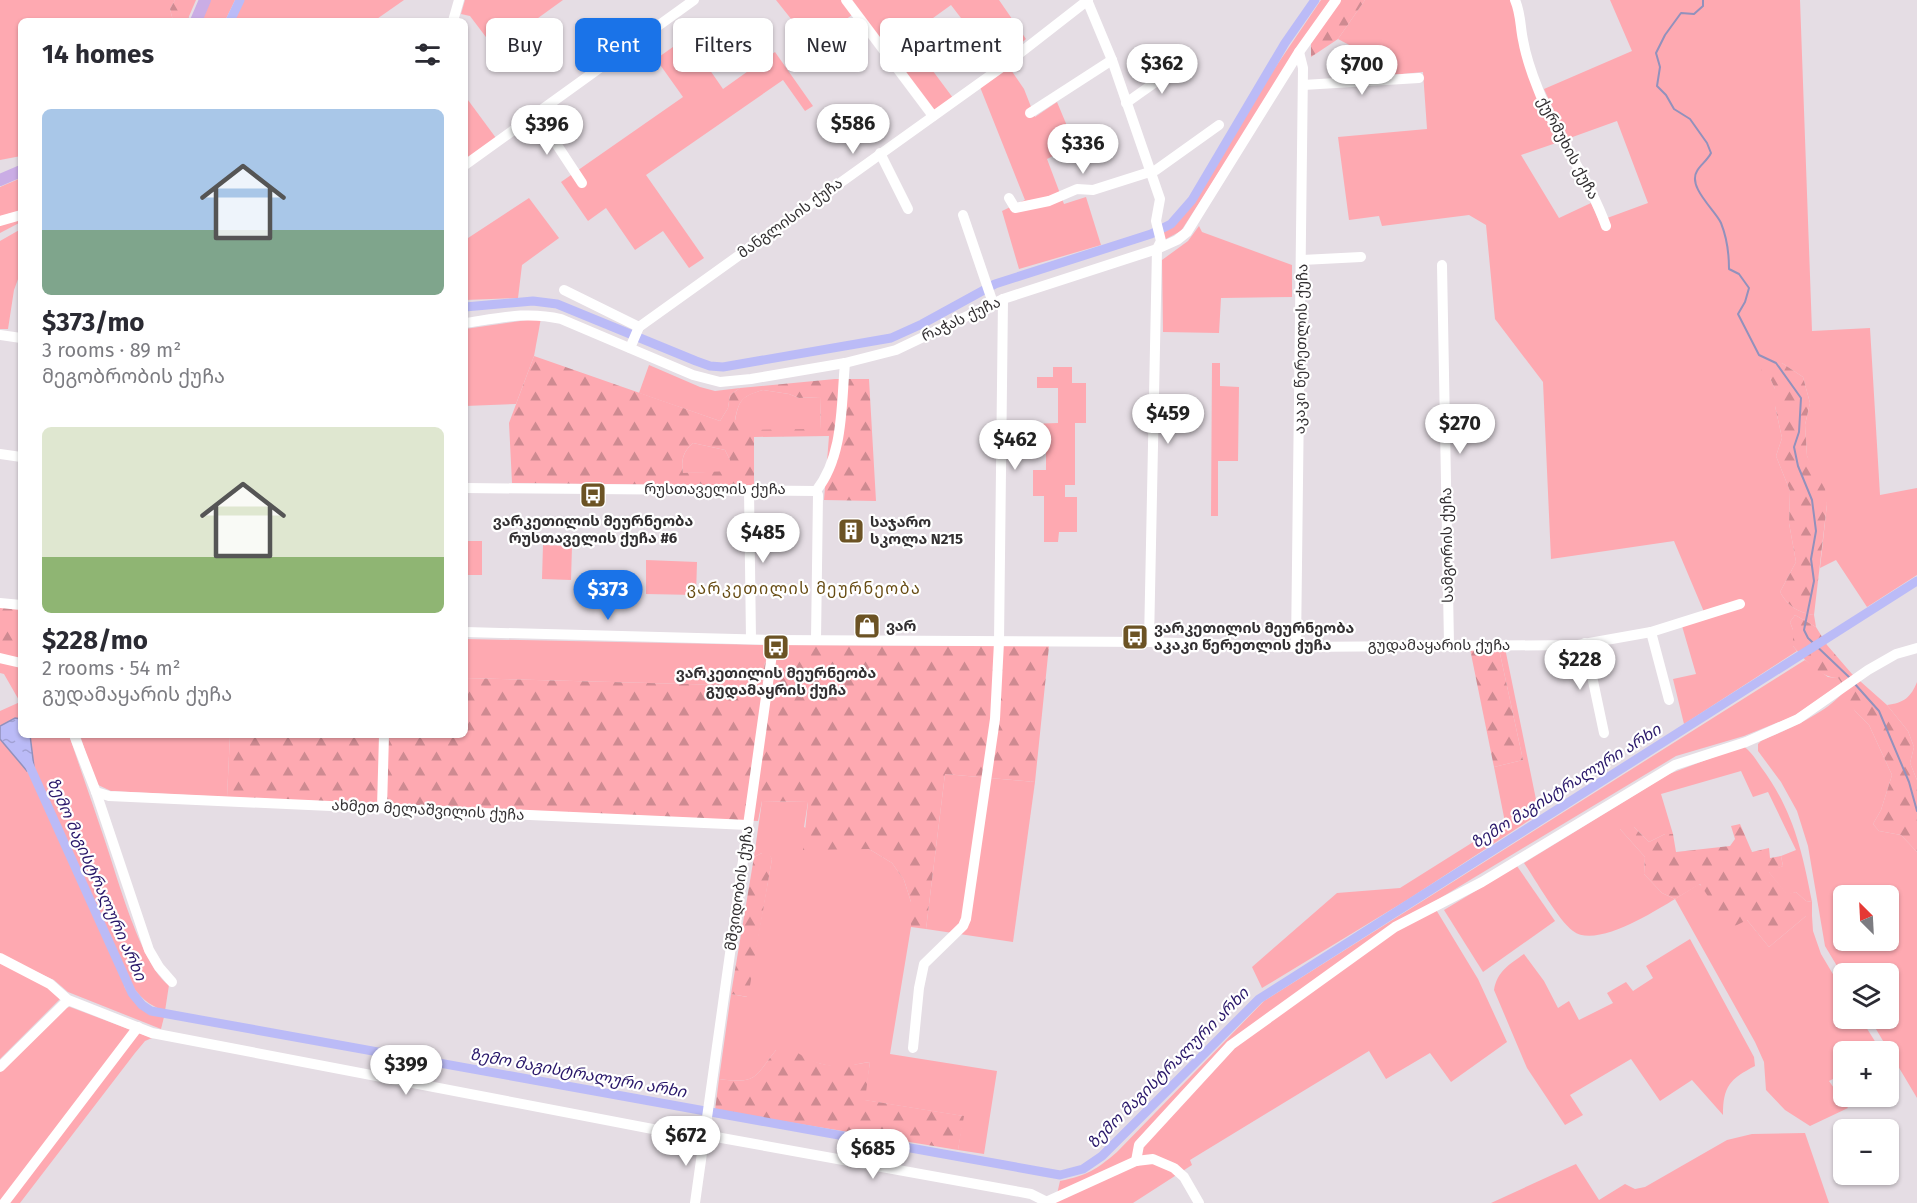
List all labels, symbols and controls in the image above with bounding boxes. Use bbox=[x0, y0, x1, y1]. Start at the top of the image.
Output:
chip: Buy bbox=[486, 18, 563, 72]
chip: Rent bbox=[575, 18, 661, 72]
chip: Filters bbox=[673, 18, 773, 72]
chip: New bbox=[785, 18, 868, 72]
chip: Apartment bbox=[880, 18, 1023, 72]
icon: filters bbox=[411, 38, 444, 71]
text: 14 homes bbox=[42, 39, 154, 70]
pin: $362 bbox=[1126, 44, 1198, 95]
pin: $700 bbox=[1326, 45, 1398, 96]
text: $362 bbox=[1141, 51, 1183, 75]
text: $700 bbox=[1340, 52, 1384, 76]
street label: ქურმუხის ქუჩა bbox=[1533, 94, 1603, 202]
pin: $586 bbox=[817, 104, 889, 155]
pin: $396 bbox=[511, 105, 583, 156]
text: $586 bbox=[831, 111, 875, 135]
text: $396 bbox=[525, 112, 569, 136]
pin: $336 bbox=[1047, 124, 1119, 175]
text: $336 bbox=[1061, 131, 1105, 155]
icon: home bbox=[189, 148, 297, 256]
street label: მანგლისის ქუჩა bbox=[734, 174, 846, 262]
street label: აკაკი წერეთლის ქუჩა bbox=[1291, 264, 1311, 434]
street label: რაჭას ქუჩა bbox=[919, 293, 1003, 345]
text: $373/mo bbox=[42, 307, 145, 338]
text: 3 rooms · 89 m² bbox=[42, 338, 181, 362]
text: მეგობრობის ქუჩა bbox=[42, 364, 225, 388]
pin: $459 bbox=[1132, 394, 1204, 445]
text: $459 bbox=[1146, 401, 1190, 425]
pin: $270 bbox=[1424, 404, 1496, 455]
text: $270 bbox=[1439, 411, 1481, 435]
pin: $462 bbox=[979, 420, 1051, 471]
text: $462 bbox=[993, 427, 1037, 451]
icon: home bbox=[189, 466, 297, 574]
bus stop icon: ვარკეთილის მეურნეობა რუსთაველის ქუჩა #6 bbox=[578, 480, 608, 510]
street label: რუსთაველის ქუჩა bbox=[644, 480, 786, 498]
street label: სამგორის ქუჩა bbox=[1437, 487, 1457, 603]
place label: ვარკეთილის მეურნეობა რუსთაველის ქუჩა #6 bbox=[493, 512, 693, 547]
pin: $485 bbox=[727, 513, 799, 564]
place label: საჯარო სკოლა N215 bbox=[870, 513, 963, 548]
building icon: საჯარო სკოლა N215 bbox=[836, 516, 866, 546]
text: $485 bbox=[741, 520, 785, 544]
pin: $373 bbox=[572, 570, 644, 621]
text: $373 bbox=[588, 577, 628, 601]
district label: ვარკეთილის მეურნეობა bbox=[687, 579, 921, 599]
shop icon: ვარ bbox=[852, 611, 882, 641]
place label: ვარ bbox=[886, 617, 917, 635]
place label: ვარკეთილის მეურნეობა აკაკი წერეთლის ქუჩა bbox=[1154, 619, 1355, 654]
bus stop icon: ვარკეთილის მეურნეობა აკაკი წერეთლის ქუჩა bbox=[1120, 622, 1150, 652]
text: $228/mo bbox=[42, 625, 148, 656]
bus stop icon: ვარკეთილის მეურნეობა გუდამაყრის ქუჩა bbox=[761, 632, 791, 662]
street label: გუდამაყარის ქუჩა bbox=[1368, 636, 1510, 654]
pin: $228 bbox=[1544, 640, 1616, 691]
text: $228 bbox=[1558, 647, 1602, 671]
text: 2 rooms · 54 m² bbox=[42, 656, 181, 680]
place label: ვარკეთილის მეურნეობა გუდამაყრის ქუჩა bbox=[676, 664, 876, 699]
text: გუდამაყარის ქუჩა bbox=[42, 682, 232, 706]
water label: ზემო მაგისტრალური არხი bbox=[1468, 719, 1665, 852]
water label: ზემო მაგისტრალური არხი bbox=[44, 775, 151, 984]
street label: ახმეთ მელაშვილის ქუჩა bbox=[331, 796, 525, 824]
street label: მშვიდობის ქუჩა bbox=[721, 824, 757, 952]
north arrow bbox=[1833, 885, 1899, 951]
map controls bbox=[1833, 885, 1899, 1185]
button: layers bbox=[1833, 963, 1899, 1029]
water label: ზემო მაგისტრალური არხი bbox=[1084, 983, 1253, 1152]
button: + bbox=[1833, 1041, 1899, 1107]
pin: $399 bbox=[370, 1045, 442, 1096]
water label: ზემო მაგისტრალური არხი bbox=[468, 1045, 689, 1102]
text: $399 bbox=[384, 1052, 428, 1076]
pin: $672 bbox=[650, 1116, 722, 1167]
button: − bbox=[1833, 1119, 1899, 1185]
text: $672 bbox=[665, 1123, 707, 1147]
pin: $685 bbox=[837, 1129, 909, 1180]
text: $685 bbox=[851, 1136, 895, 1160]

